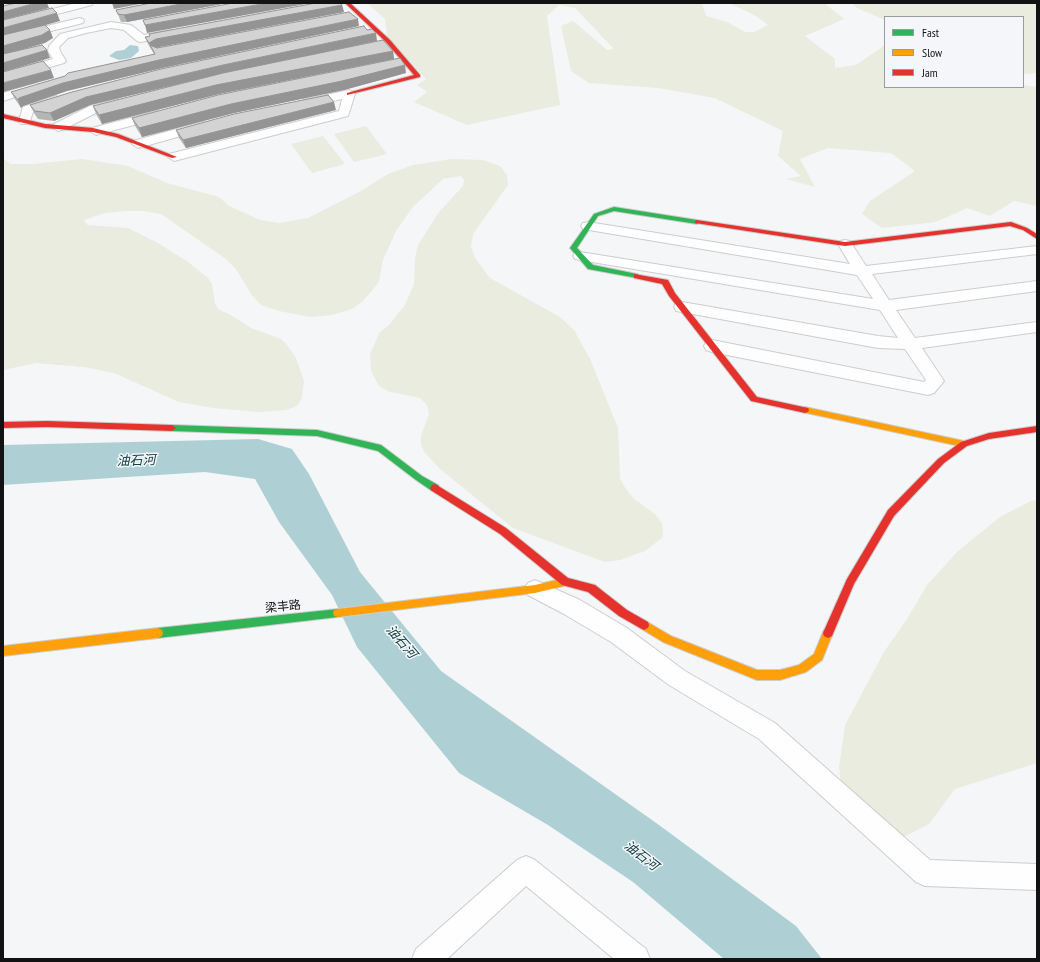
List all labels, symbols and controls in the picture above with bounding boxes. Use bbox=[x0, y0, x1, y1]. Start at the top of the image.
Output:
legend bbox=[884, 16, 1024, 88]
text: Fast bbox=[922, 25, 939, 40]
text: Slow bbox=[922, 45, 942, 60]
text: Jam bbox=[922, 65, 938, 80]
water label: 油石河 bbox=[116, 453, 156, 469]
street label: 梁丰路 bbox=[264, 598, 302, 616]
water label: 油石河 bbox=[382, 622, 420, 662]
water label: 油石河 bbox=[621, 838, 661, 874]

